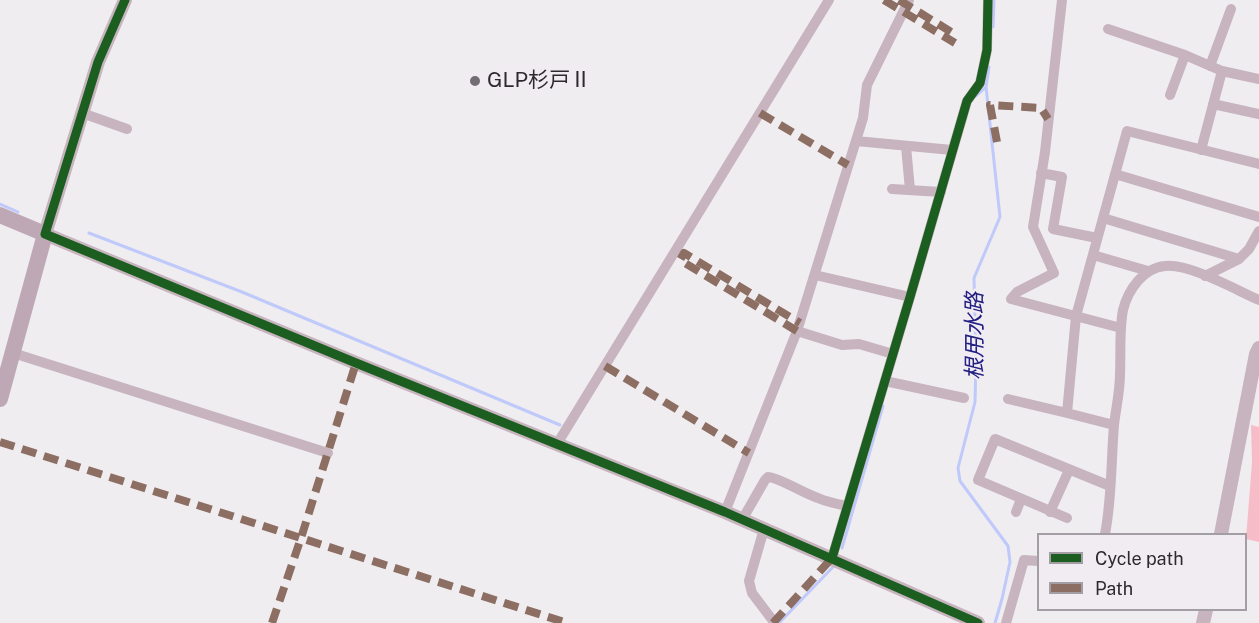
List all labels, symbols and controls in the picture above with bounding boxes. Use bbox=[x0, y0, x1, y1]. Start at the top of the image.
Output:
place label: GLP杉戸Ⅱ bbox=[487, 68, 591, 94]
marker: GLP杉戸Ⅱ bbox=[468, 74, 482, 88]
water label: 根用水路 bbox=[962, 292, 988, 380]
legend bbox=[1037, 533, 1247, 611]
text: Cycle path bbox=[1095, 548, 1184, 569]
text: Path bbox=[1095, 578, 1133, 599]

